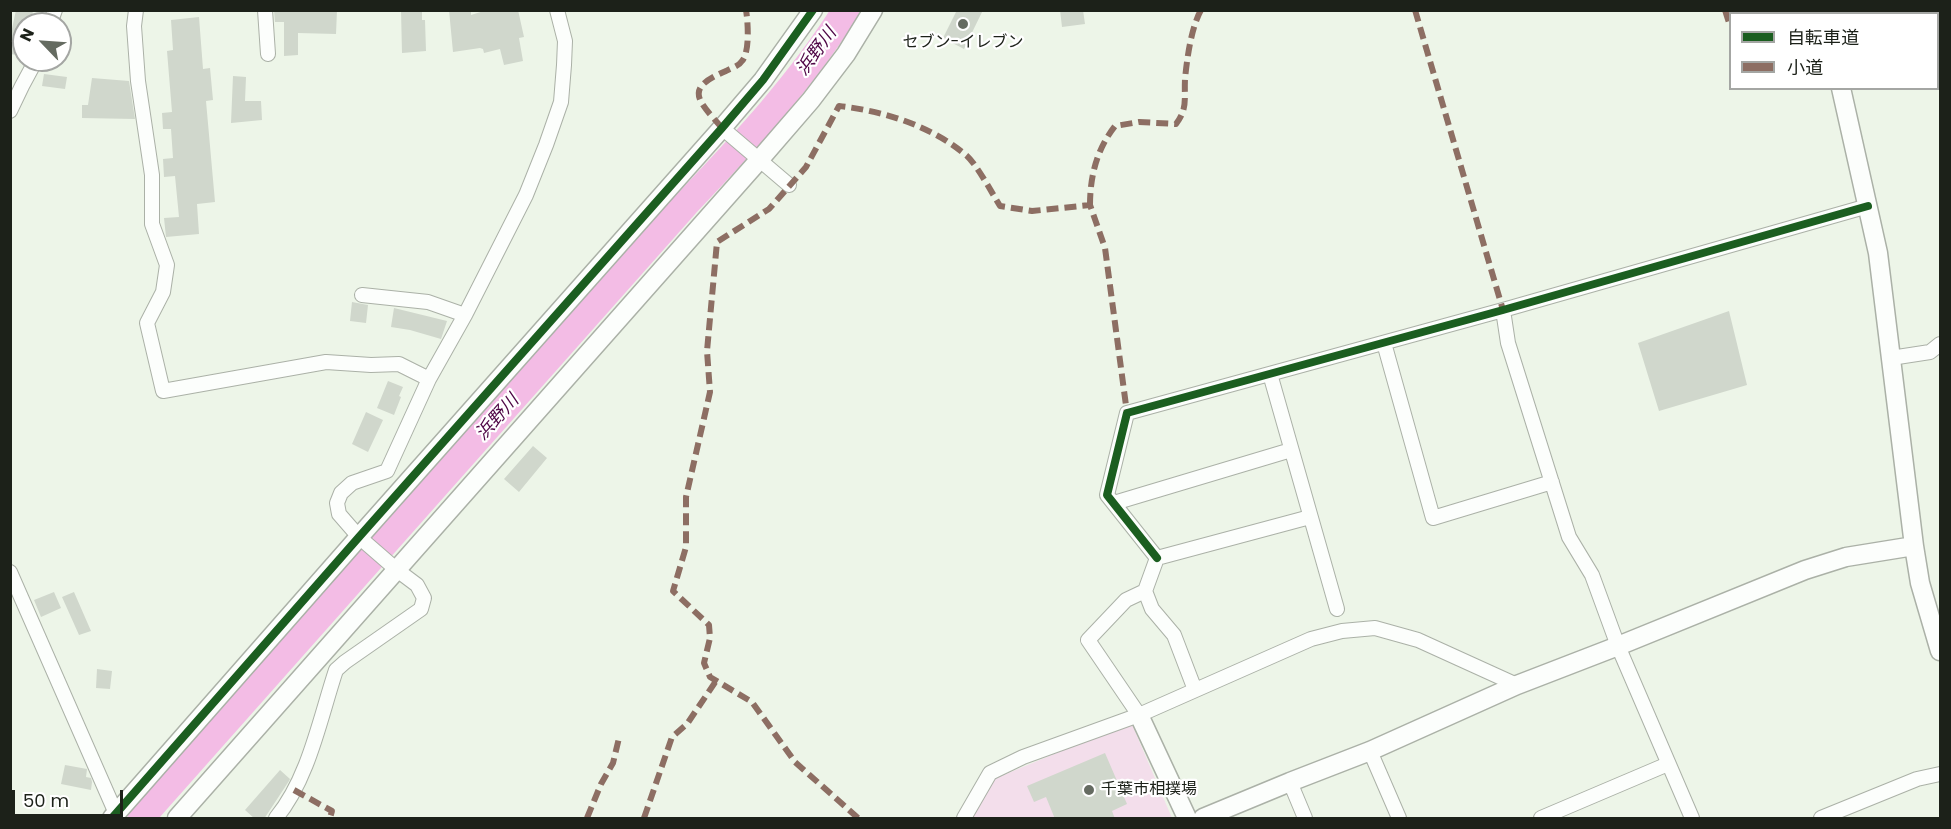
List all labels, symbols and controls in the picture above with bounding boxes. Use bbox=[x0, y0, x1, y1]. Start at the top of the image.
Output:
north arrow bbox=[12, 12, 72, 72]
legend bbox=[1729, 12, 1939, 90]
marker: セブン-イレブン bbox=[956, 17, 970, 31]
water label: 浜野川 bbox=[792, 24, 842, 80]
text: N bbox=[14, 25, 40, 45]
text: 自転車道 bbox=[1787, 25, 1859, 50]
place label: セブン-イレブン bbox=[903, 33, 1023, 53]
text: 小道 bbox=[1787, 55, 1823, 80]
water label: 浜野川 bbox=[472, 391, 524, 445]
scale bar bbox=[15, 778, 126, 816]
place label: 千葉市相撲場 bbox=[1101, 780, 1197, 800]
marker: 千葉市相撲場 bbox=[1082, 783, 1096, 797]
text: 50 m bbox=[23, 788, 69, 813]

